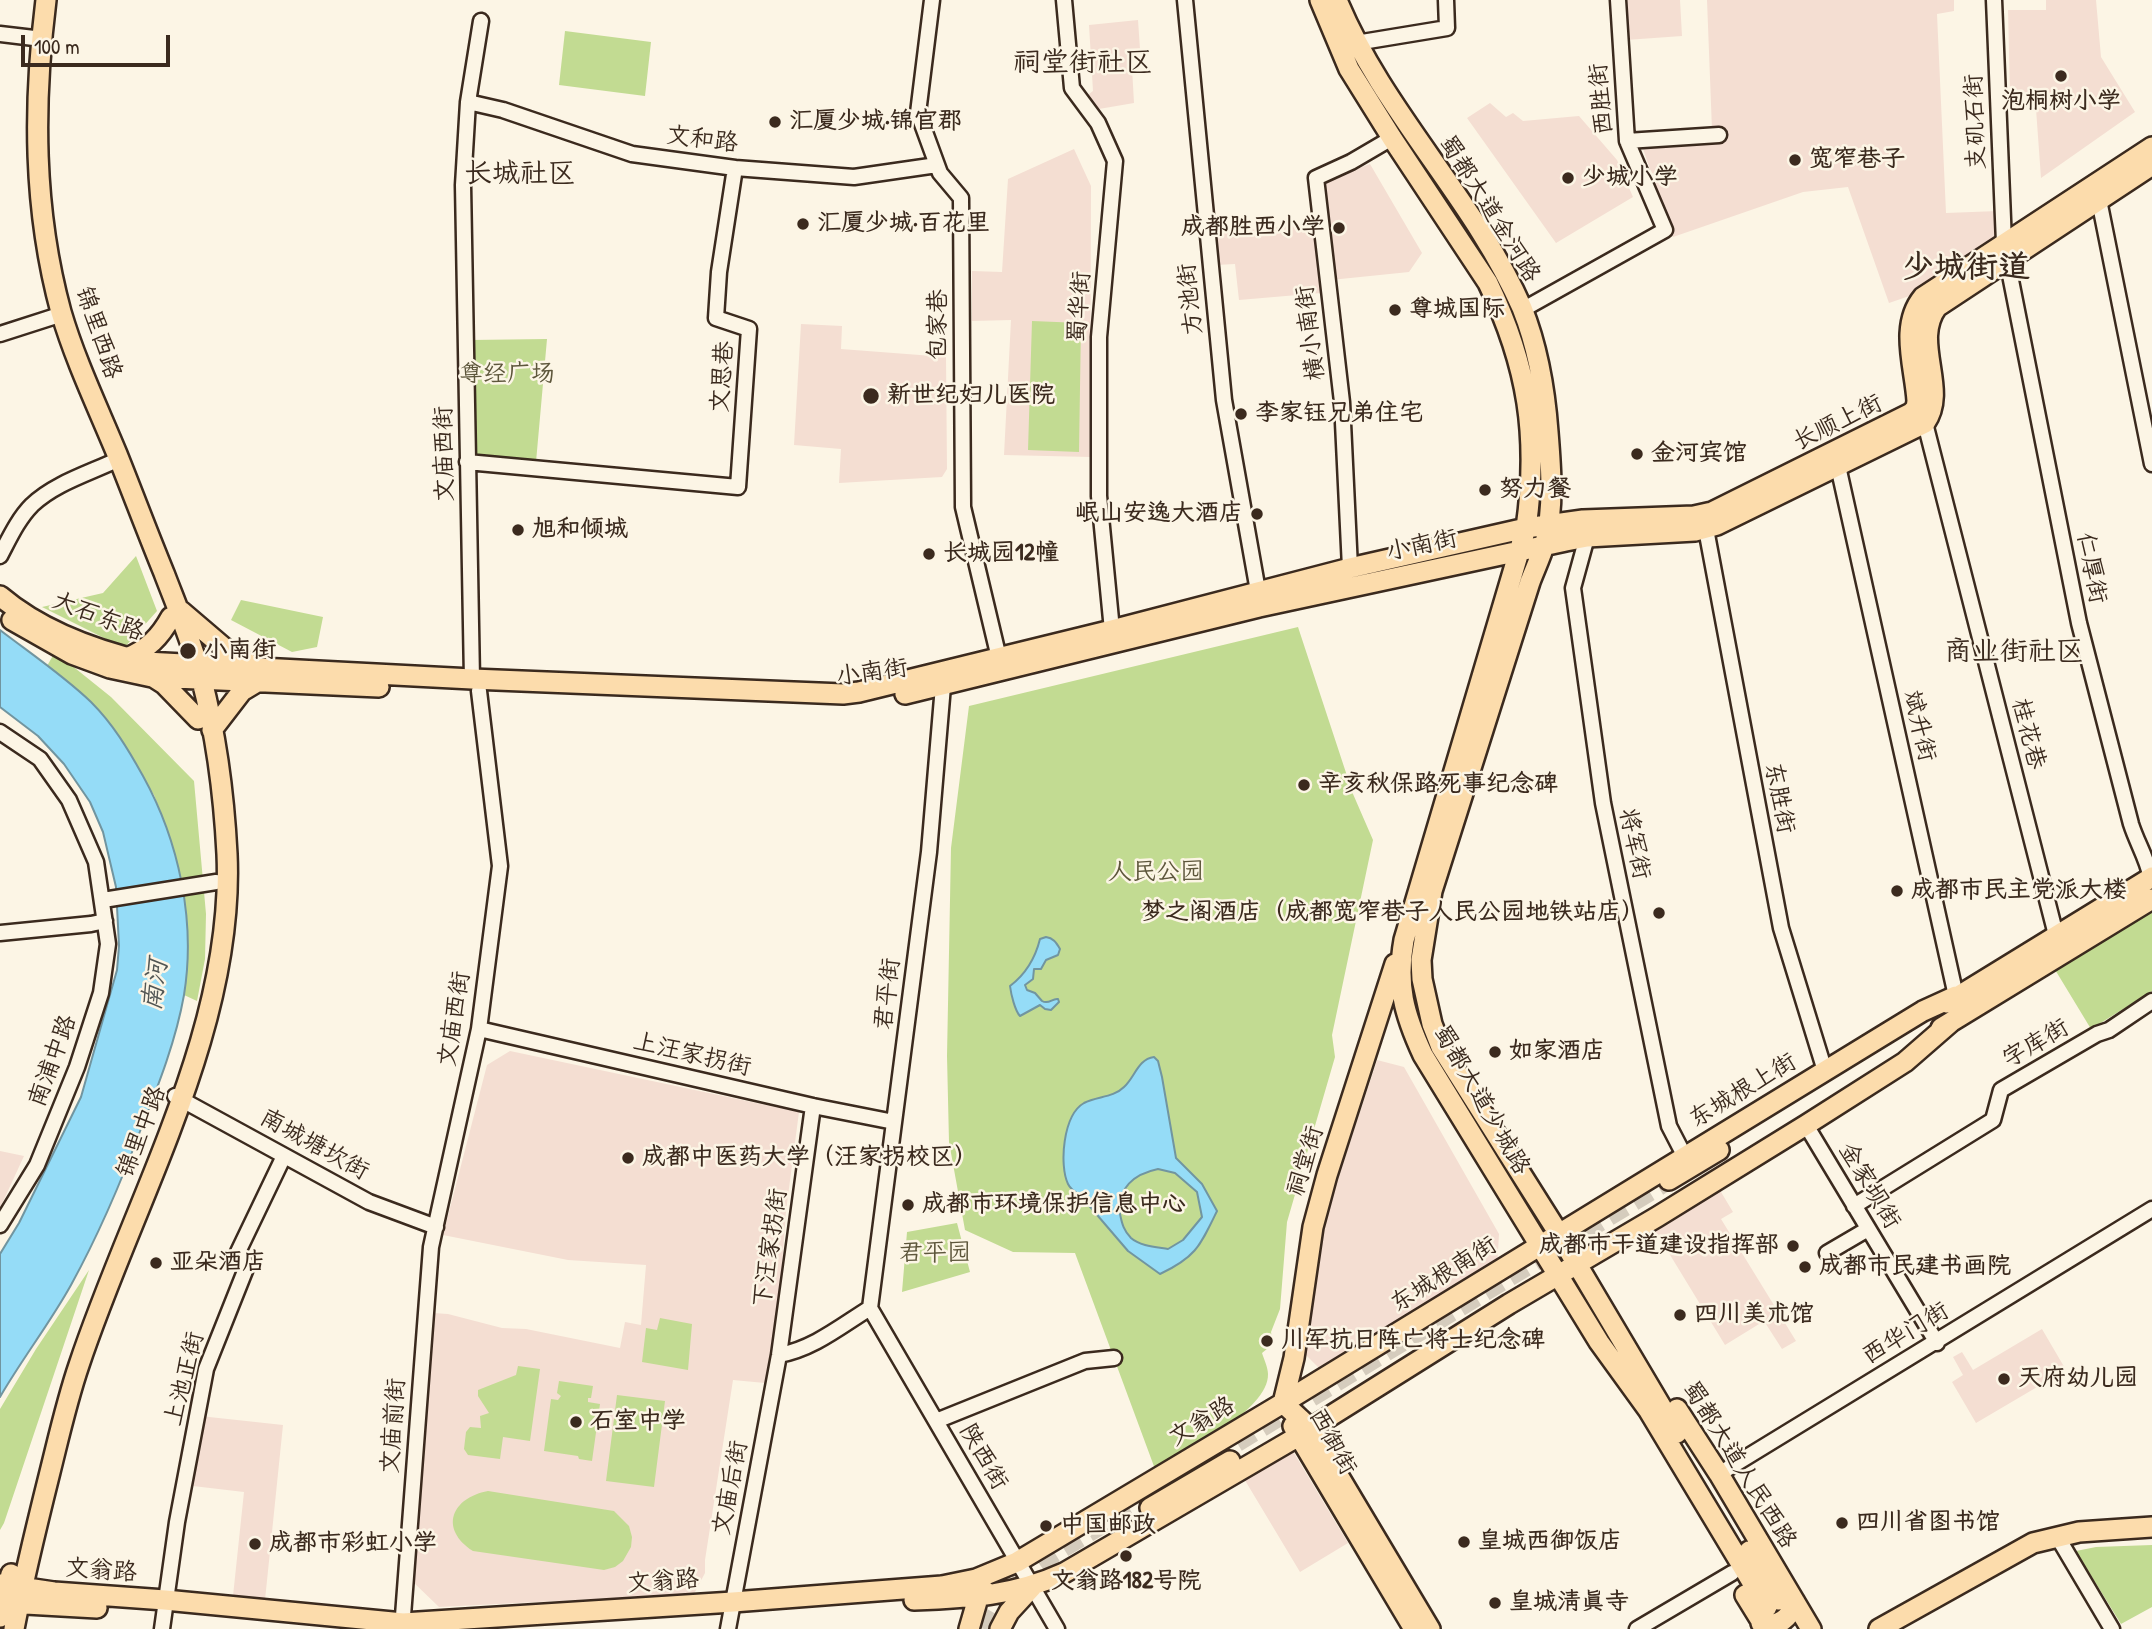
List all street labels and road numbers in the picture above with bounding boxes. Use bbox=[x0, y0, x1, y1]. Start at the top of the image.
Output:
street label: 西胜街 bbox=[1585, 62, 1619, 136]
street label: 支矶石街 bbox=[1960, 74, 1992, 170]
street label: 文和路 bbox=[665, 121, 739, 159]
street label: 蜀都大道金河路 bbox=[1432, 130, 1546, 288]
street label: 方池街 bbox=[1173, 262, 1209, 336]
street label: 蜀华街 bbox=[1063, 270, 1097, 344]
street label: 锦里西路 bbox=[69, 283, 127, 383]
street label: 横小南街 bbox=[1291, 284, 1331, 382]
street label: 包家巷 bbox=[925, 289, 953, 361]
street label: 文思巷 bbox=[706, 340, 740, 414]
street label: 长顺上街 bbox=[1789, 389, 1887, 457]
street label: 文庙西街 bbox=[430, 406, 460, 502]
street label: 小南街 bbox=[1384, 524, 1460, 568]
street label: 仁厚街 bbox=[2070, 530, 2112, 606]
street label: 大石东路 bbox=[48, 586, 148, 648]
street label: 小南街 bbox=[834, 654, 910, 692]
street label: 斌升街 bbox=[1897, 688, 1941, 764]
street label: 桂花巷 bbox=[2005, 696, 2051, 772]
street label: 东胜街 bbox=[1758, 760, 1800, 836]
street label: 将军街 bbox=[1612, 806, 1656, 882]
street label: 君平街 bbox=[869, 957, 907, 1031]
street label: 文庙西街 bbox=[433, 969, 477, 1069]
street label: 南浦中路 bbox=[23, 1011, 83, 1111]
street label: 字库街 bbox=[1998, 1014, 2074, 1074]
street label: 蜀都大道少城路 bbox=[1427, 1020, 1535, 1180]
street label: 上汪家拐街 bbox=[630, 1027, 754, 1083]
street label: 东城根上街 bbox=[1684, 1048, 1802, 1134]
street label: 锦里中路 bbox=[111, 1082, 173, 1182]
street label: 南城塘坎街 bbox=[255, 1103, 373, 1187]
street label: 祠堂街 bbox=[1282, 1122, 1330, 1200]
street label: 金家坝街 bbox=[1832, 1137, 1906, 1235]
street label: 下汪家拐街 bbox=[748, 1187, 794, 1309]
street label: 东城根南街 bbox=[1385, 1231, 1503, 1319]
street label: 西华门街 bbox=[1857, 1297, 1955, 1371]
street label: 上池正街 bbox=[159, 1329, 211, 1429]
street label: 蜀都大道人民西路 bbox=[1676, 1376, 1802, 1554]
street label: 文庙前街 bbox=[376, 1377, 412, 1475]
street label: 文翁路 bbox=[1164, 1391, 1240, 1453]
street label: 西御街 bbox=[1302, 1404, 1362, 1480]
street label: 陕西街 bbox=[953, 1419, 1013, 1495]
street label: 文庙后街 bbox=[708, 1438, 754, 1538]
street label: 文翁路 bbox=[64, 1554, 138, 1588]
street label: 文翁路 bbox=[626, 1565, 700, 1599]

